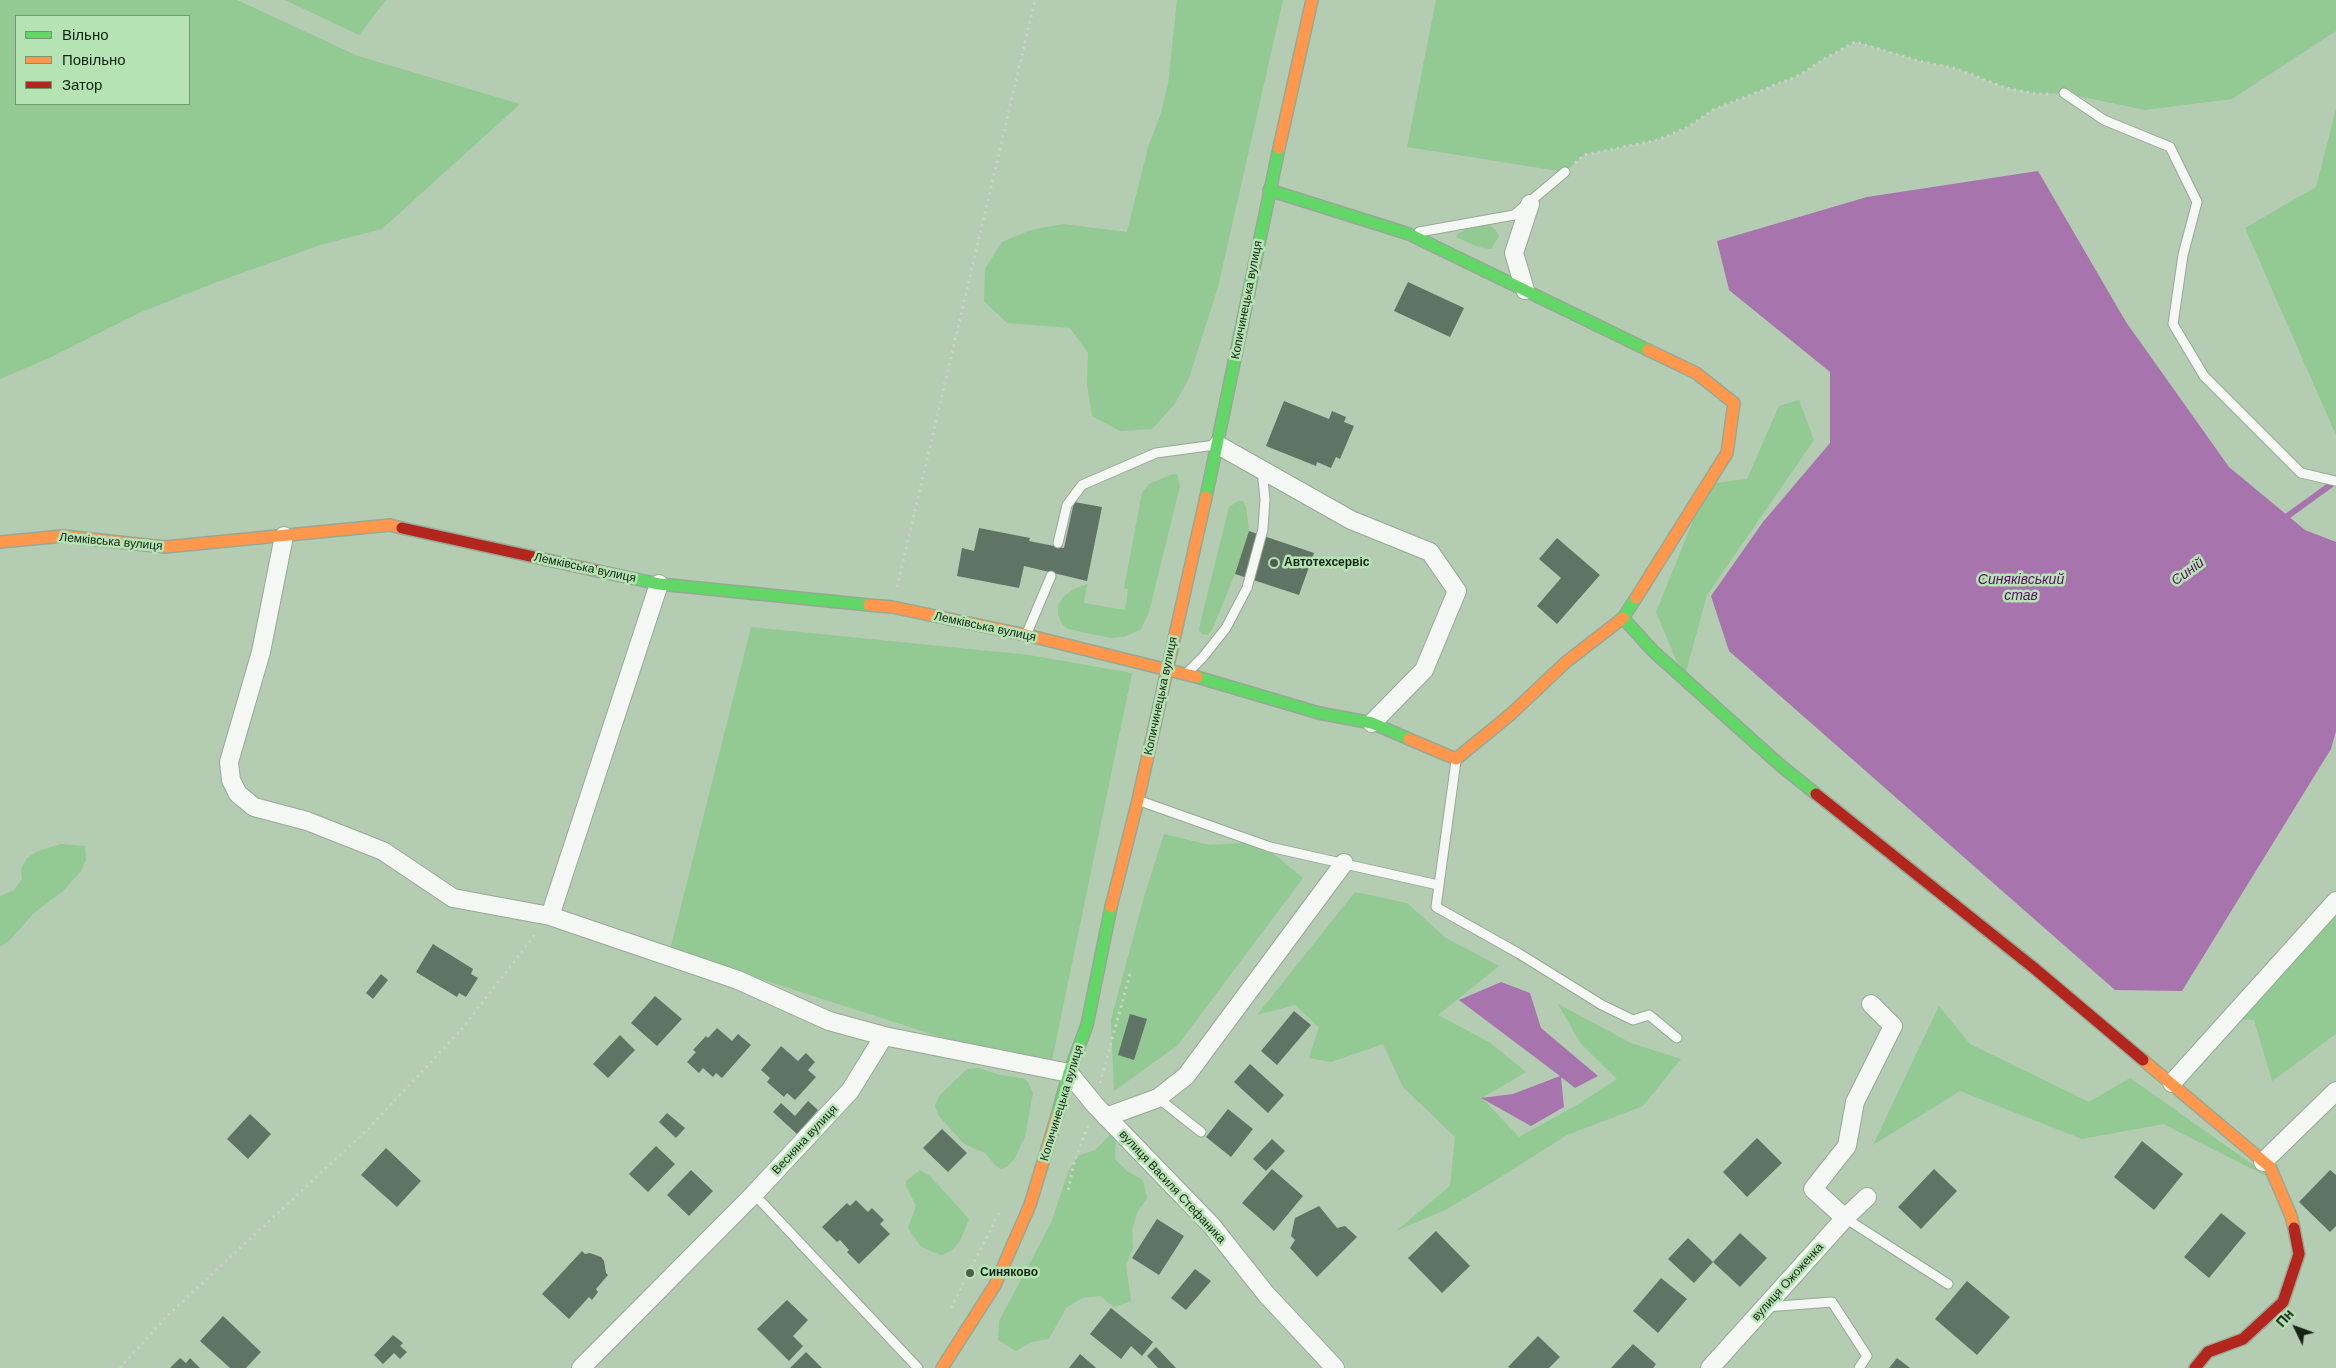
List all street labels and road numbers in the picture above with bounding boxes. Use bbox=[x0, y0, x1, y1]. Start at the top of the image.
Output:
street label: Копичинецька вулиця bbox=[1228, 239, 1266, 361]
street label: Лемківська вулиця bbox=[59, 530, 163, 554]
street label: Лемківська вулиця bbox=[533, 550, 637, 586]
street label: Лемківська вулиця bbox=[933, 609, 1037, 645]
street label: Копичинецька вулиця bbox=[1141, 635, 1181, 757]
street label: Копичинецька вулиця bbox=[1037, 1043, 1087, 1163]
street label: Весняна вулиця bbox=[769, 1102, 841, 1178]
street label: вулиця Василя Стефаника bbox=[1116, 1128, 1228, 1246]
street label: вулиця Ожоженка bbox=[1749, 1240, 1827, 1324]

